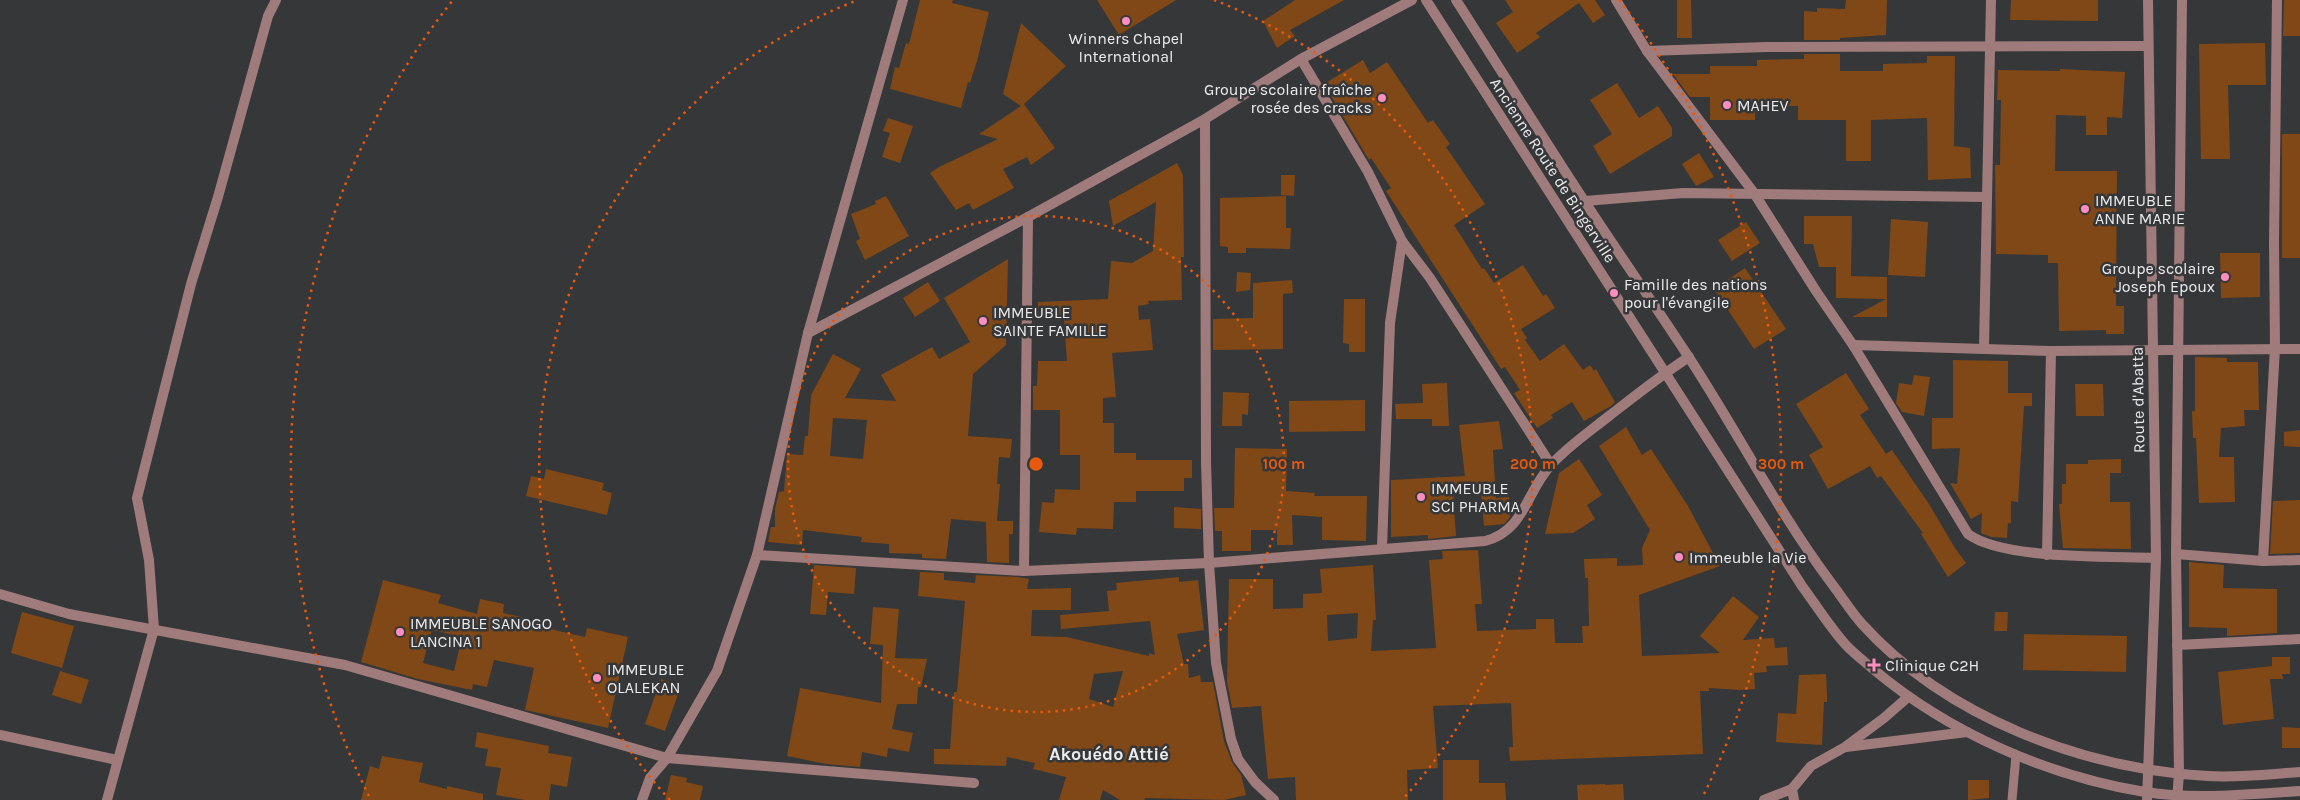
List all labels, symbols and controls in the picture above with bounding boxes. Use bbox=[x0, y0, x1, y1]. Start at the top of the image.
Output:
marker: Winners Chapel International bbox=[1120, 15, 1132, 27]
place label: Winners Chapel International bbox=[1069, 29, 1183, 66]
street label: Ancienne Route de Bingerville bbox=[1486, 74, 1620, 266]
place label: Groupe scolaire fraîche rosée des cracks bbox=[1204, 80, 1372, 117]
marker: Groupe scolaire fraîche rosée des cracks bbox=[1376, 92, 1388, 104]
place label: MAHEV bbox=[1737, 96, 1788, 115]
marker: MAHEV bbox=[1721, 99, 1733, 111]
place label: IMMEUBLE ANNE MARIE bbox=[2095, 191, 2185, 228]
marker: IMMEUBLE ANNE MARIE bbox=[2079, 203, 2091, 215]
place label: Groupe scolaire Joseph Epoux bbox=[2102, 259, 2215, 296]
marker: Groupe scolaire Joseph Epoux bbox=[2219, 271, 2231, 283]
place label: Famille des nations pour l'évangile bbox=[1624, 275, 1767, 312]
marker: Famille des nations pour l'évangile bbox=[1608, 287, 1620, 299]
place label: IMMEUBLE SAINTE FAMILLE bbox=[993, 303, 1107, 340]
marker: IMMEUBLE SAINTE FAMILLE bbox=[977, 315, 989, 327]
street label: Route d'Abatta bbox=[2128, 347, 2148, 453]
centre of rings bbox=[1027, 455, 1045, 473]
text: 100 m bbox=[1263, 455, 1305, 473]
text: 200 m bbox=[1510, 455, 1556, 473]
text: 300 m bbox=[1758, 455, 1804, 473]
place label: IMMEUBLE SCI PHARMA bbox=[1431, 479, 1520, 516]
marker: IMMEUBLE SCI PHARMA bbox=[1415, 491, 1427, 503]
place label: Immeuble la Vie bbox=[1689, 548, 1806, 567]
marker: Immeuble la Vie bbox=[1673, 551, 1685, 563]
place label: IMMEUBLE SANOGO LANCINA 1 bbox=[410, 614, 552, 651]
marker: IMMEUBLE SANOGO LANCINA 1 bbox=[394, 626, 406, 638]
place label: Clinique C2H bbox=[1885, 656, 1979, 675]
marker: Clinique C2H bbox=[1867, 658, 1881, 672]
place label: IMMEUBLE OLALEKAN bbox=[607, 660, 684, 697]
marker: IMMEUBLE OLALEKAN bbox=[591, 672, 603, 684]
district label: Akouédo Attié bbox=[1049, 743, 1169, 765]

